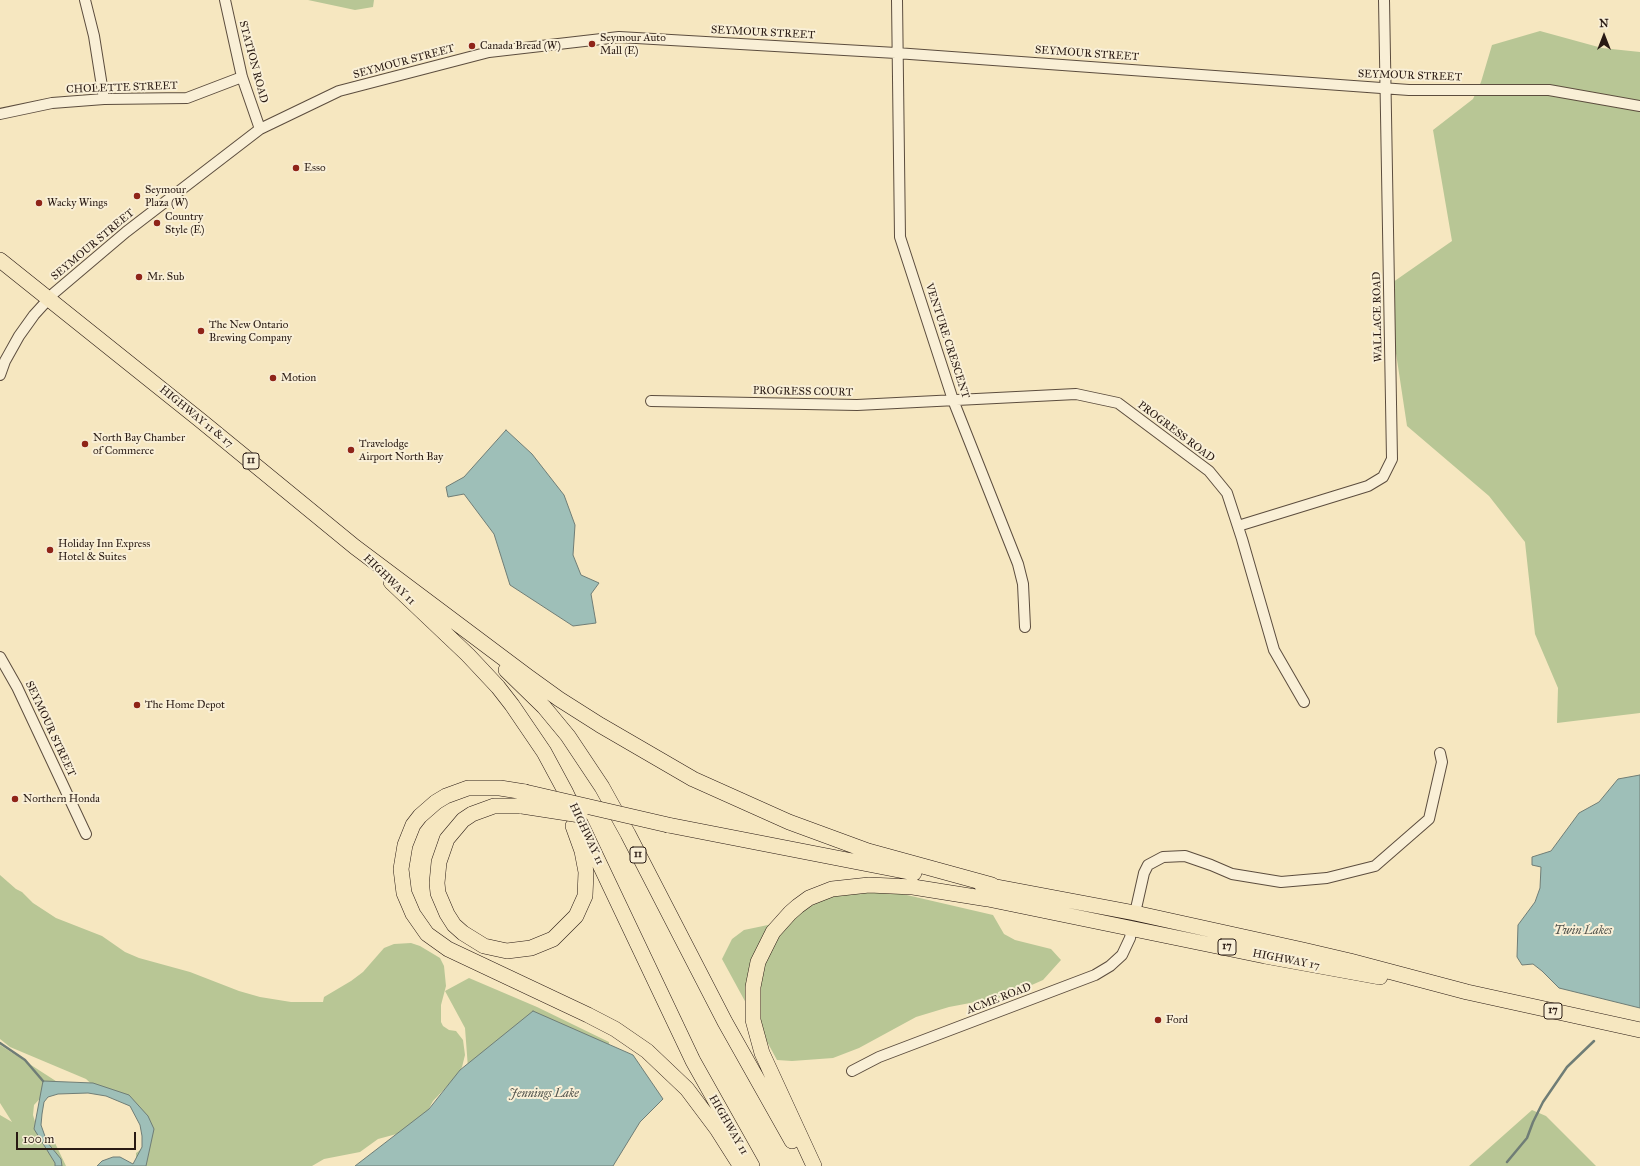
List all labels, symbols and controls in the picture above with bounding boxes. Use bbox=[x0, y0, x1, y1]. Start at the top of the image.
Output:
north arrow bbox=[1584, 16, 1624, 56]
text: N bbox=[1599, 17, 1609, 30]
street label: STATION ROAD bbox=[236, 19, 270, 105]
street label: SEYMOUR STREET bbox=[711, 24, 815, 42]
place label: Seymour Auto Mall (E) bbox=[600, 31, 666, 57]
place label: Canada Bread (W) bbox=[480, 39, 561, 53]
marker: Seymour Auto Mall (E) bbox=[587, 39, 597, 49]
marker: Canada Bread (W) bbox=[467, 41, 477, 51]
street label: SEYMOUR STREET bbox=[352, 42, 456, 82]
street label: SEYMOUR STREET bbox=[1035, 44, 1139, 64]
street label: SEYMOUR STREET bbox=[1358, 68, 1462, 84]
street label: CHOLETTE STREET bbox=[66, 79, 178, 97]
place label: Esso bbox=[304, 161, 326, 175]
marker: Esso bbox=[291, 163, 301, 173]
place label: Seymour Plaza (W) bbox=[145, 183, 188, 209]
marker: Seymour Plaza (W) bbox=[132, 191, 142, 201]
place label: Wacky Wings bbox=[47, 196, 107, 210]
marker: Wacky Wings bbox=[34, 198, 44, 208]
street label: SEYMOUR STREET bbox=[49, 206, 137, 284]
place label: Country Style (E) bbox=[165, 210, 204, 236]
marker: Country Style (E) bbox=[152, 218, 162, 228]
place label: Mr. Sub bbox=[147, 270, 184, 284]
marker: Mr. Sub bbox=[134, 272, 144, 282]
street label: WALLACE ROAD bbox=[1371, 272, 1385, 362]
street label: VENTURE CRESCENT bbox=[922, 282, 972, 400]
place label: The New Ontario Brewing Company bbox=[209, 318, 292, 344]
marker: The New Ontario Brewing Company bbox=[196, 326, 206, 336]
place label: Motion bbox=[281, 371, 316, 385]
marker: Motion bbox=[268, 373, 278, 383]
street label: HIGHWAY 11 & 17 bbox=[156, 383, 236, 451]
street label: PROGRESS COURT bbox=[753, 385, 853, 399]
street label: PROGRESS ROAD bbox=[1135, 399, 1217, 465]
place label: North Bay Chamber of Commerce bbox=[93, 431, 185, 457]
place label: Travelodge Airport North Bay bbox=[359, 437, 443, 463]
marker: North Bay Chamber of Commerce bbox=[80, 439, 90, 449]
marker: Travelodge Airport North Bay bbox=[346, 445, 356, 455]
road number: 11 bbox=[243, 453, 259, 469]
place label: Holiday Inn Express Hotel & Suites bbox=[58, 537, 150, 563]
marker: Holiday Inn Express Hotel & Suites bbox=[45, 545, 55, 555]
street label: HIGHWAY 11 bbox=[360, 552, 418, 608]
street label: SEYMOUR STREET bbox=[22, 679, 78, 779]
place label: The Home Depot bbox=[145, 698, 225, 712]
marker: The Home Depot bbox=[132, 700, 142, 710]
place label: Northern Honda bbox=[23, 792, 100, 806]
marker: Northern Honda bbox=[10, 794, 20, 804]
street label: HIGHWAY 11 bbox=[566, 801, 606, 867]
road number: 11 bbox=[630, 847, 646, 863]
water label: Twin Lakes bbox=[1554, 924, 1612, 938]
road number: 17 bbox=[1218, 939, 1236, 955]
street label: HIGHWAY 17 bbox=[1251, 947, 1321, 973]
street label: ACME ROAD bbox=[965, 981, 1033, 1017]
road number: 17 bbox=[1544, 1003, 1562, 1019]
place label: Ford bbox=[1166, 1013, 1188, 1027]
marker: Ford bbox=[1153, 1015, 1163, 1025]
water label: Jennings Lake bbox=[509, 1087, 579, 1101]
street label: HIGHWAY 11 bbox=[706, 1093, 750, 1157]
scale bar bbox=[18, 1124, 138, 1150]
text: 100 m bbox=[23, 1132, 54, 1146]

